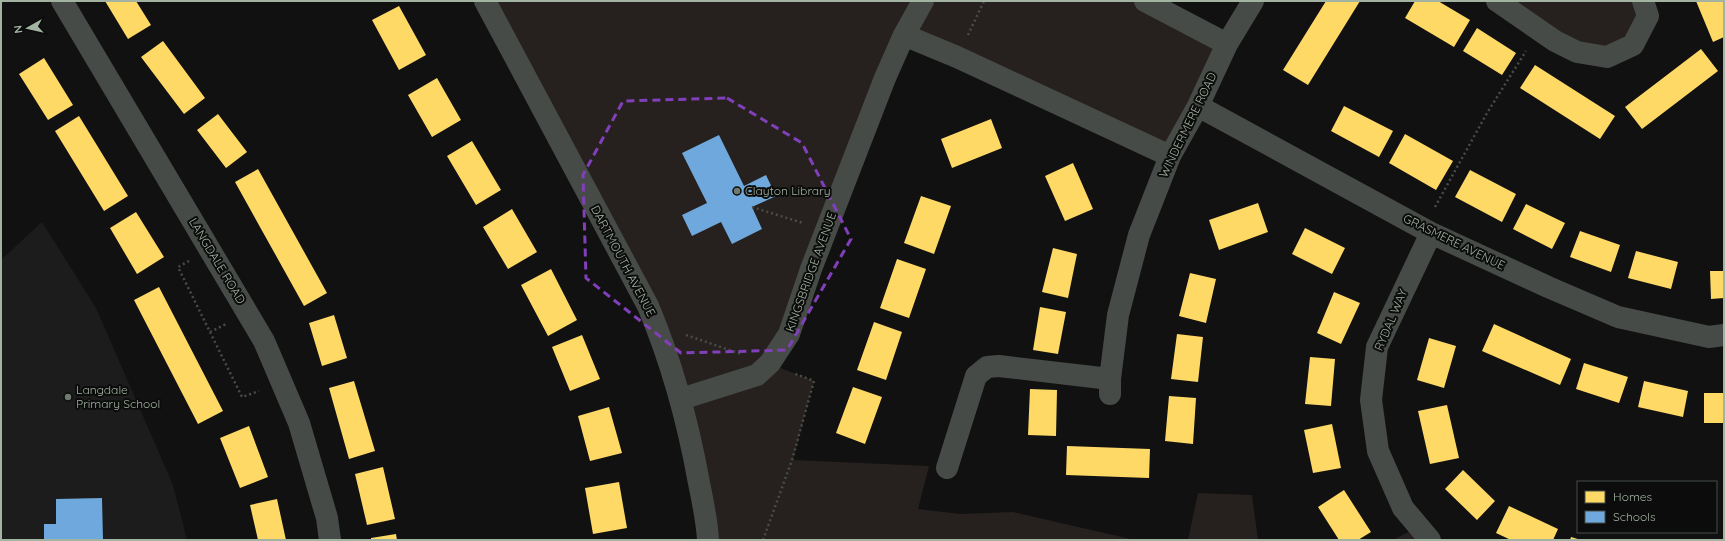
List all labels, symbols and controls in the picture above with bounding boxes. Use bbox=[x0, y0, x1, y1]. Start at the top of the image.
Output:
north arrow bbox=[8, 8, 48, 48]
text: N bbox=[11, 24, 26, 34]
street label: WINDERMERE ROAD bbox=[1156, 69, 1220, 180]
place label: Clayton Library bbox=[745, 183, 831, 198]
marker: Clayton Library bbox=[732, 186, 742, 196]
street label: DARTMOUTH AVENUE bbox=[588, 203, 659, 319]
street label: KINGSBRIDGE AVENUE bbox=[782, 210, 839, 334]
street label: GRASMERE AVENUE bbox=[1401, 210, 1508, 273]
street label: LANGDALE ROAD bbox=[186, 215, 249, 307]
street label: RYDAL WAY bbox=[1371, 286, 1410, 353]
place label: Langdale Primary School bbox=[76, 382, 160, 411]
marker: Langdale Primary School bbox=[63, 392, 73, 402]
legend bbox=[1577, 481, 1717, 533]
text: Homes bbox=[1613, 489, 1653, 504]
text: Schools bbox=[1613, 509, 1656, 524]

